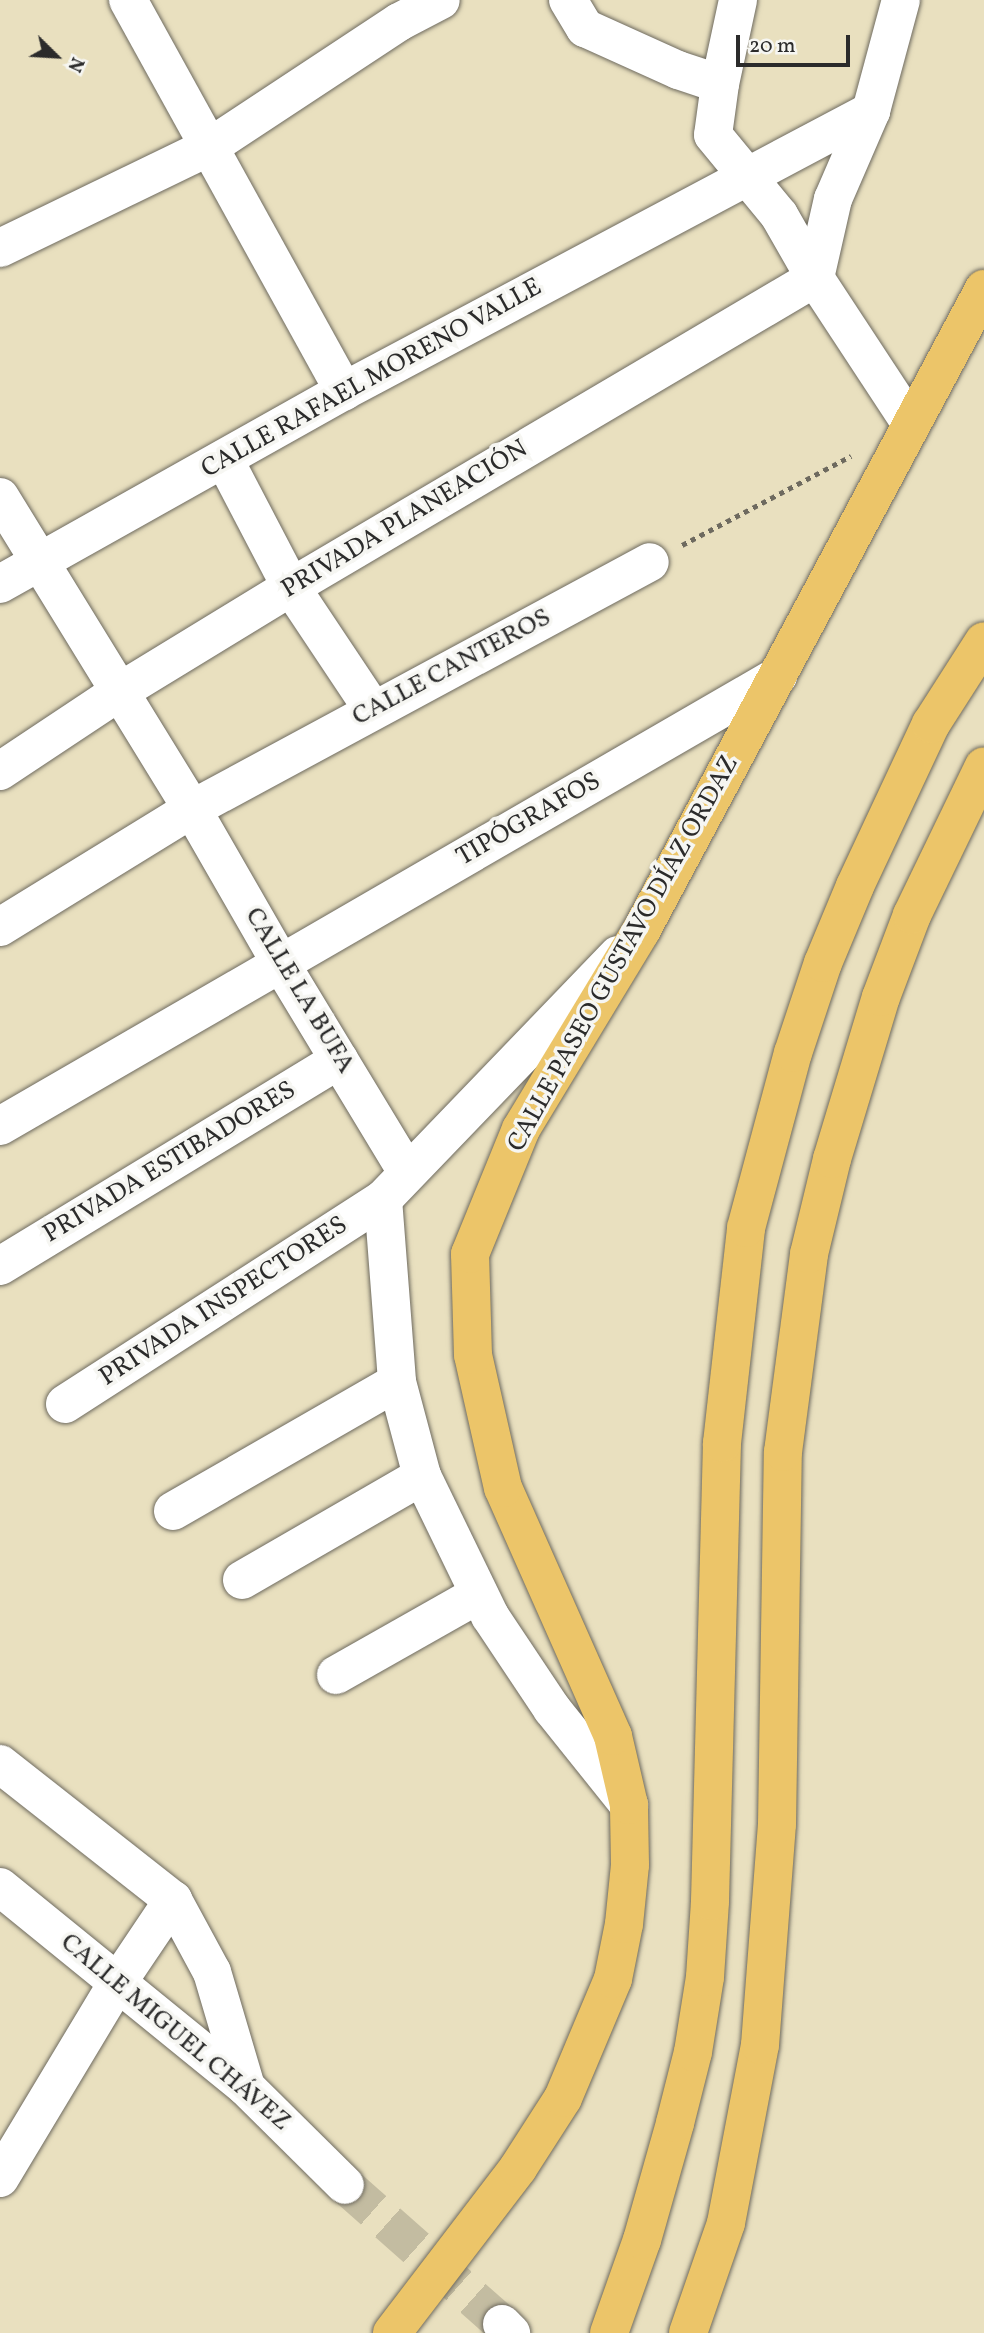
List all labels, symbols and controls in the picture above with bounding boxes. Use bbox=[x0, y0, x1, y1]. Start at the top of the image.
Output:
north arrow bbox=[21, 21, 91, 91]
scale bar bbox=[739, 21, 853, 65]
text: 20 m bbox=[749, 32, 795, 61]
text: N bbox=[61, 53, 90, 76]
street label: CALLE RAFAEL MORENO VALLE bbox=[196, 272, 548, 486]
street label: PRIVADA PLANEACIÓN bbox=[276, 434, 534, 606]
street label: CALLE CANTEROS bbox=[348, 603, 556, 733]
street label: CALLE PASEO GUSTAVO DÍAZ ORDAZ bbox=[502, 750, 746, 1158]
street label: TIPÓGRAFOS bbox=[452, 766, 606, 874]
street label: CALLE LA BUFA bbox=[237, 902, 361, 1080]
street label: PRIVADA ESTIBADORES bbox=[38, 1075, 302, 1251]
street label: PRIVADA INSPECTORES bbox=[94, 1210, 354, 1394]
street label: CALLE MIGUEL CHÁVEZ bbox=[54, 1928, 296, 2138]

